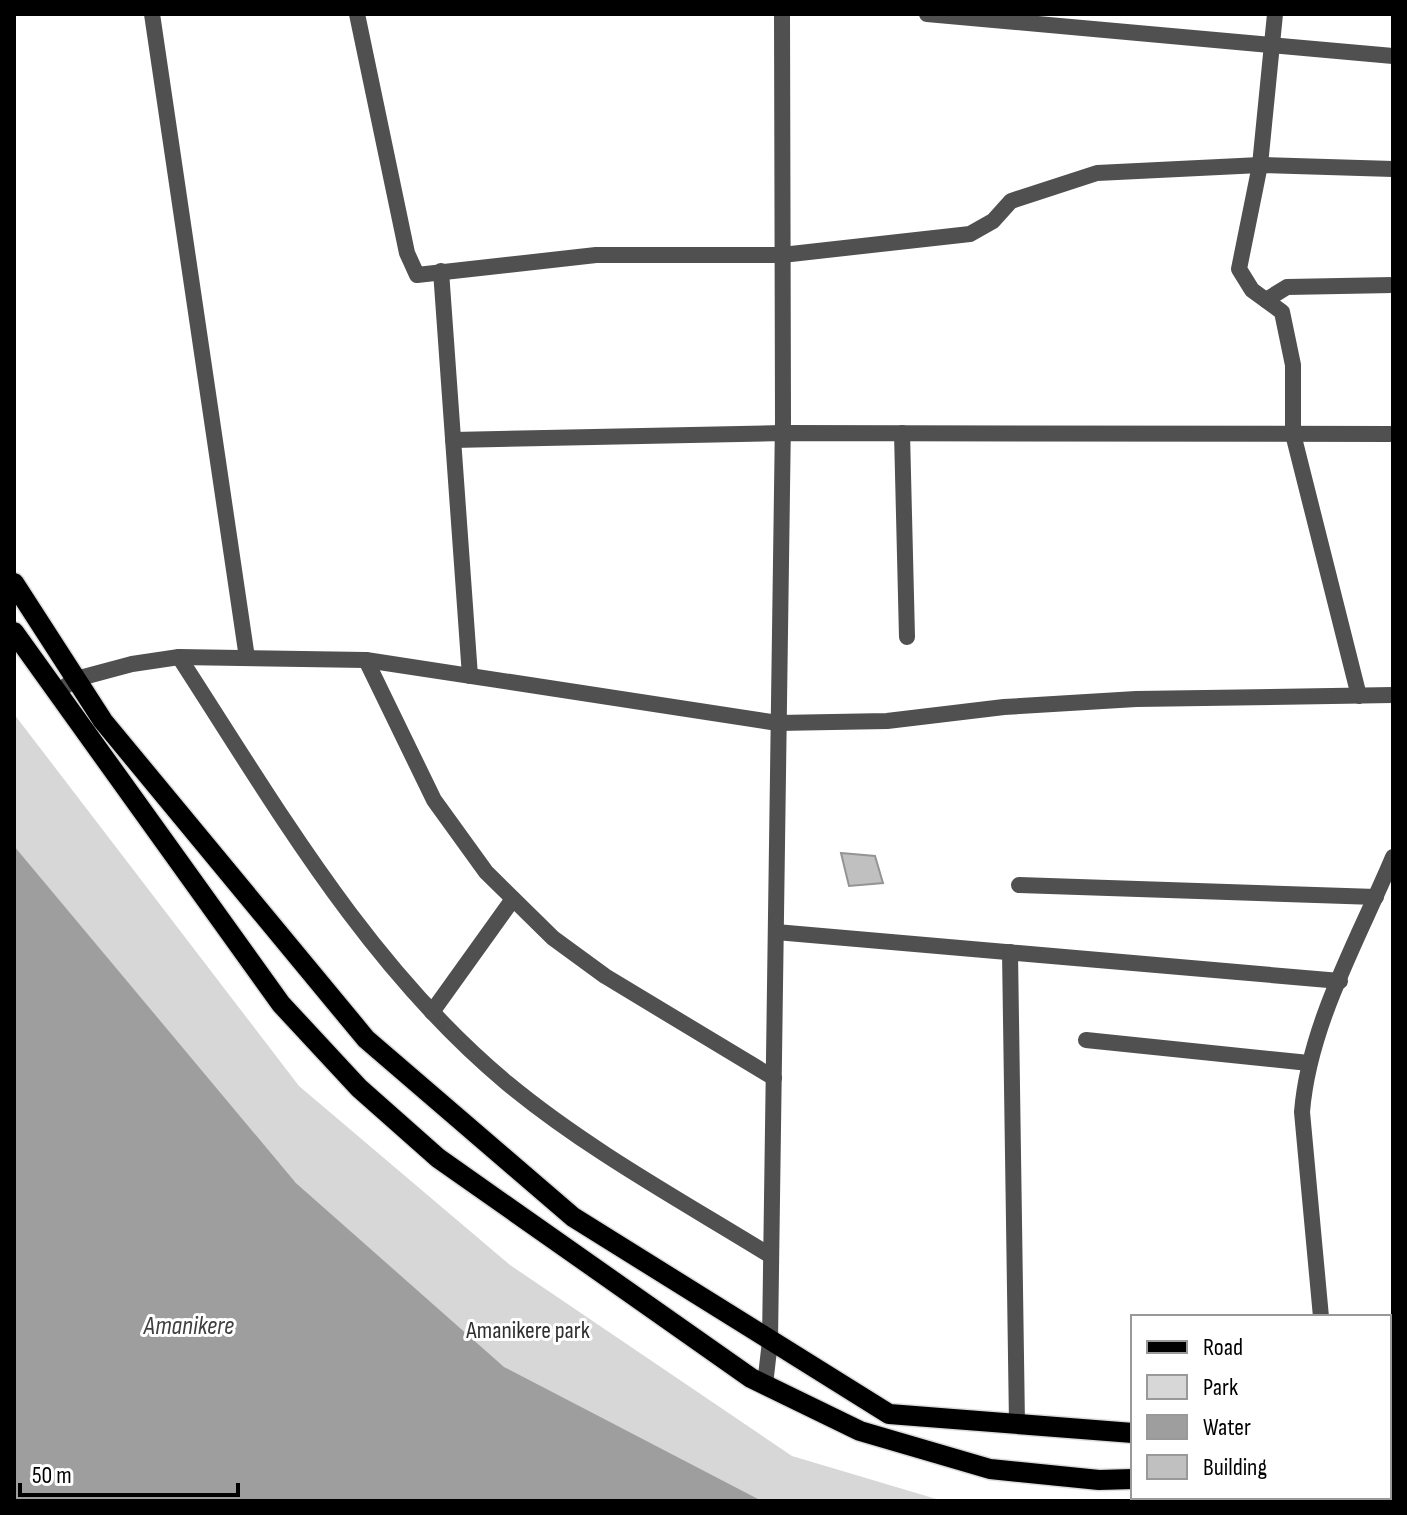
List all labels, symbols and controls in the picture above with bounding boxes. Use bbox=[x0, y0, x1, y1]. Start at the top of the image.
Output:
water label: Amanikere bbox=[143, 1311, 234, 1342]
legend bbox=[1131, 1315, 1391, 1499]
park label: Amanikere park bbox=[465, 1316, 590, 1345]
text: Road bbox=[1203, 1333, 1243, 1362]
text: Park bbox=[1203, 1373, 1238, 1402]
text: Water bbox=[1203, 1413, 1251, 1442]
scale bar bbox=[20, 1447, 238, 1497]
text: Building bbox=[1203, 1453, 1267, 1482]
text: 50 m bbox=[32, 1461, 72, 1490]

